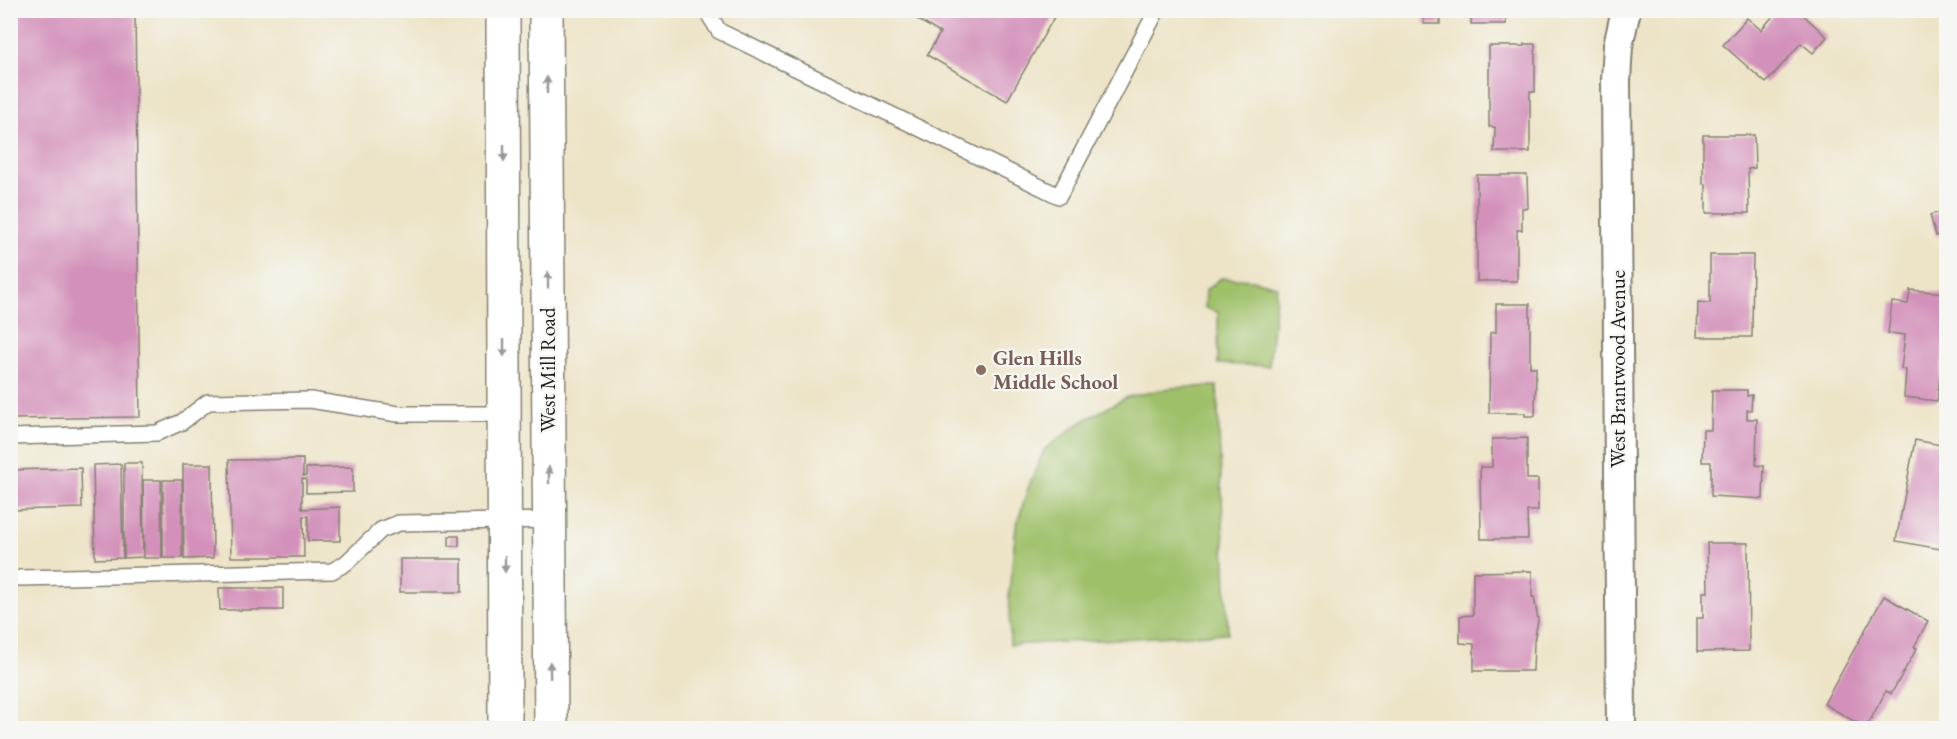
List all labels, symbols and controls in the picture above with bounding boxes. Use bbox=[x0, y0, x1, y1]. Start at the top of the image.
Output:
one-way arrow bbox=[542, 76, 552, 95]
one-way arrow bbox=[499, 143, 509, 162]
street label: West Brantwood Avenue bbox=[1604, 270, 1631, 468]
one-way arrow bbox=[543, 271, 553, 290]
street label: West Mill Road bbox=[534, 307, 561, 433]
one-way arrow bbox=[499, 338, 509, 357]
place label: Glen Hills Middle School bbox=[993, 344, 1118, 395]
marker: Glen Hills Middle School bbox=[974, 363, 988, 377]
one-way arrow bbox=[544, 466, 554, 485]
one-way arrow bbox=[500, 554, 510, 573]
one-way arrow bbox=[546, 661, 555, 680]

